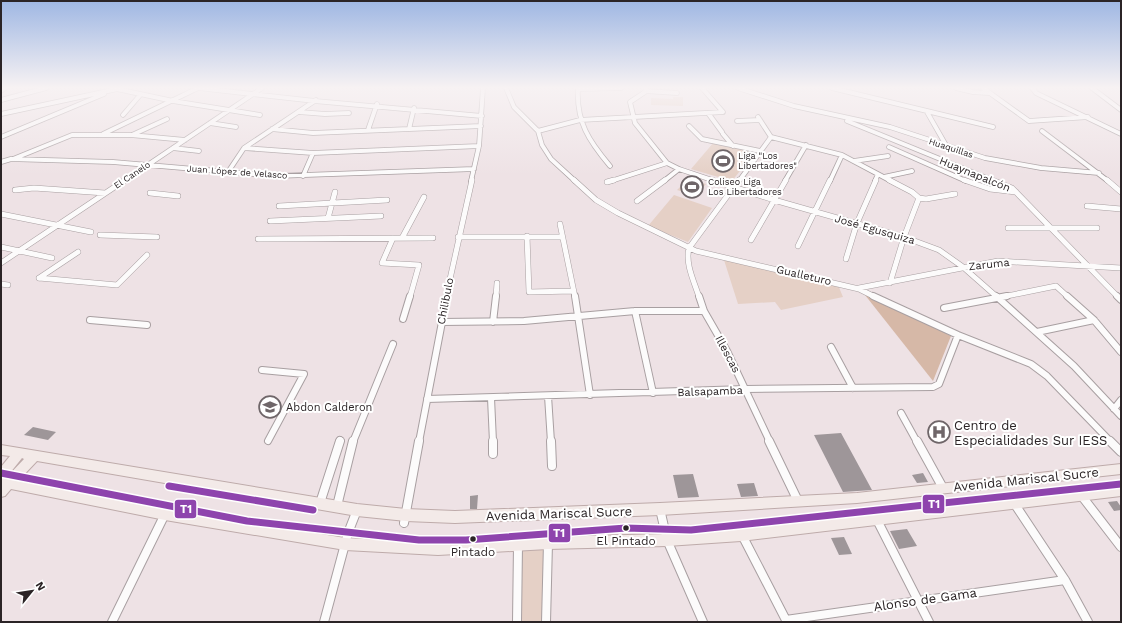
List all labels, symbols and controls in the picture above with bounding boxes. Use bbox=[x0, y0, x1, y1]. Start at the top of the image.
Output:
street label: Huaquillas bbox=[928, 136, 975, 160]
sports icon: Liga "Los Libertadores" bbox=[710, 148, 736, 174]
place label: Liga "Los Libertadores" bbox=[738, 151, 797, 171]
street label: Huaynapalcón bbox=[937, 154, 1012, 195]
street label: El Canelo bbox=[112, 159, 152, 191]
street label: Juan López de Velasco bbox=[186, 163, 288, 181]
sports icon: Coliseo Liga Los Libertadores bbox=[679, 174, 705, 200]
place label: Coliseo Liga Los Libertadores bbox=[708, 177, 782, 197]
street label: José Egusquiza bbox=[833, 212, 916, 247]
street label: Zaruma bbox=[968, 256, 1010, 273]
street label: Gualleturo bbox=[775, 263, 833, 288]
street label: Chilibulo bbox=[435, 277, 456, 326]
street label: Illescas bbox=[712, 333, 743, 375]
street label: Balsapamba bbox=[677, 384, 743, 399]
school or university icon: Abdon Calderon bbox=[257, 394, 283, 420]
place label: Abdon Calderon bbox=[286, 401, 372, 414]
place label: Centro de Especialidades Sur IESS bbox=[954, 418, 1107, 448]
hospital icon: Centro de Especialidades Sur IESS bbox=[926, 419, 952, 445]
street label: Avenida Mariscal Sucre bbox=[953, 464, 1100, 495]
line badge: T1 bbox=[922, 494, 945, 514]
text: T1 bbox=[928, 498, 940, 511]
line badge: T1 bbox=[174, 499, 197, 519]
text: T1 bbox=[180, 503, 192, 516]
street label: Avenida Mariscal Sucre bbox=[486, 503, 632, 524]
line badge: T1 bbox=[548, 523, 571, 543]
marker: El Pintado bbox=[621, 523, 631, 533]
text: T1 bbox=[553, 527, 565, 540]
marker: Pintado bbox=[468, 534, 478, 544]
place label: El Pintado bbox=[596, 534, 656, 548]
place label: Pintado bbox=[451, 545, 495, 559]
north arrow bbox=[12, 571, 52, 611]
text: N bbox=[33, 579, 48, 593]
street label: Alonso de Gama bbox=[872, 585, 978, 614]

